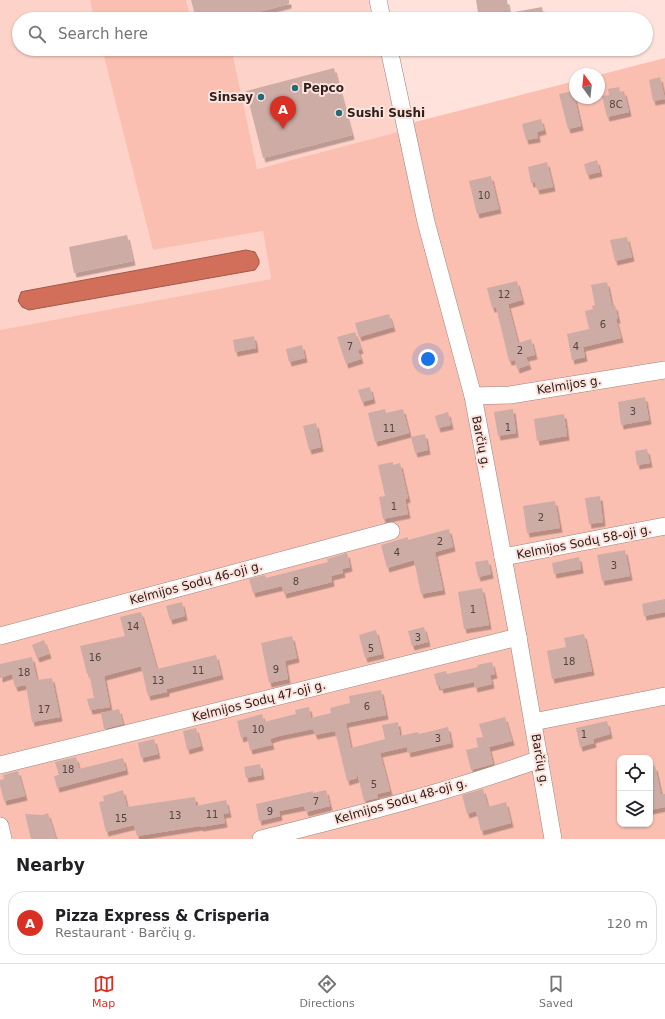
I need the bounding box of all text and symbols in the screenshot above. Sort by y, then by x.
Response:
search box [12,12,653,56]
icon: search [26,23,48,45]
text: Search here [58,25,148,43]
north arrow [569,68,605,104]
place label: Pepco [303,81,344,95]
marker: Pepco [290,83,300,93]
place label: Sinsay [209,90,253,104]
marker: Sinsay [256,92,266,102]
pin: A [270,96,296,129]
house number: 8C [609,99,623,110]
place label: Sushi Sushi [347,106,425,120]
marker: Sushi Sushi [334,108,344,118]
house number: 10 [478,190,490,201]
house number: 12 [498,289,510,300]
house number: 6 [600,319,606,330]
house number: 7 [347,341,353,352]
house number: 4 [573,341,579,352]
house number: 2 [517,345,523,356]
your location [418,349,438,369]
street label: Kelmijos g. [536,373,602,397]
house number: 3 [630,406,636,417]
street label: Barčių g. [469,415,493,469]
house number: 1 [505,422,511,433]
house number: 11 [383,423,395,434]
house number: 1 [391,501,397,512]
house number: 2 [538,512,544,523]
street label: Kelmijos Sodų 58-oji g. [516,522,652,562]
house number: 2 [437,536,443,547]
house number: 4 [394,547,400,558]
street label: Kelmijos Sodų 46-oji g. [128,559,264,607]
house number: 3 [611,560,617,571]
house number: 8 [293,576,299,587]
house number: 1 [470,604,476,615]
house number: 14 [127,621,139,632]
house number: 3 [415,632,421,643]
house number: 5 [368,643,374,654]
house number: 16 [89,652,101,663]
house number: 18 [563,656,575,667]
house number: 9 [273,664,279,675]
house number: 11 [192,665,204,676]
house number: 18 [18,667,30,678]
house number: 13 [152,675,164,686]
street label: Kelmijos Sodų 47-oji g. [191,678,327,724]
house number: 6 [364,701,370,712]
house number: 17 [38,704,50,715]
house number: 10 [252,724,264,735]
house number: 1 [581,729,587,740]
house number: 3 [435,733,441,744]
street label: Barčių g. [529,733,551,787]
map controls [617,755,653,827]
button: locate [617,755,653,791]
house number: 18 [62,764,74,775]
street label: Kelmijos Sodų 48-oji g. [333,775,469,827]
house number: 5 [371,779,377,790]
button: layers [617,791,653,827]
house number: 7 [313,796,319,807]
house number: 9 [267,806,273,817]
house number: 11 [206,809,218,820]
house number: 13 [169,810,181,821]
house number: 15 [115,813,127,824]
text: Nearby [16,855,85,875]
text: Pizza Express & Crisperia [55,907,270,925]
text: A [25,916,35,931]
text: 120 m [606,916,648,931]
text: Restaurant · Barčių g. [55,925,196,940]
tab: Map [92,973,115,1010]
tab: Directions [299,973,355,1010]
tab: Saved [539,973,573,1010]

